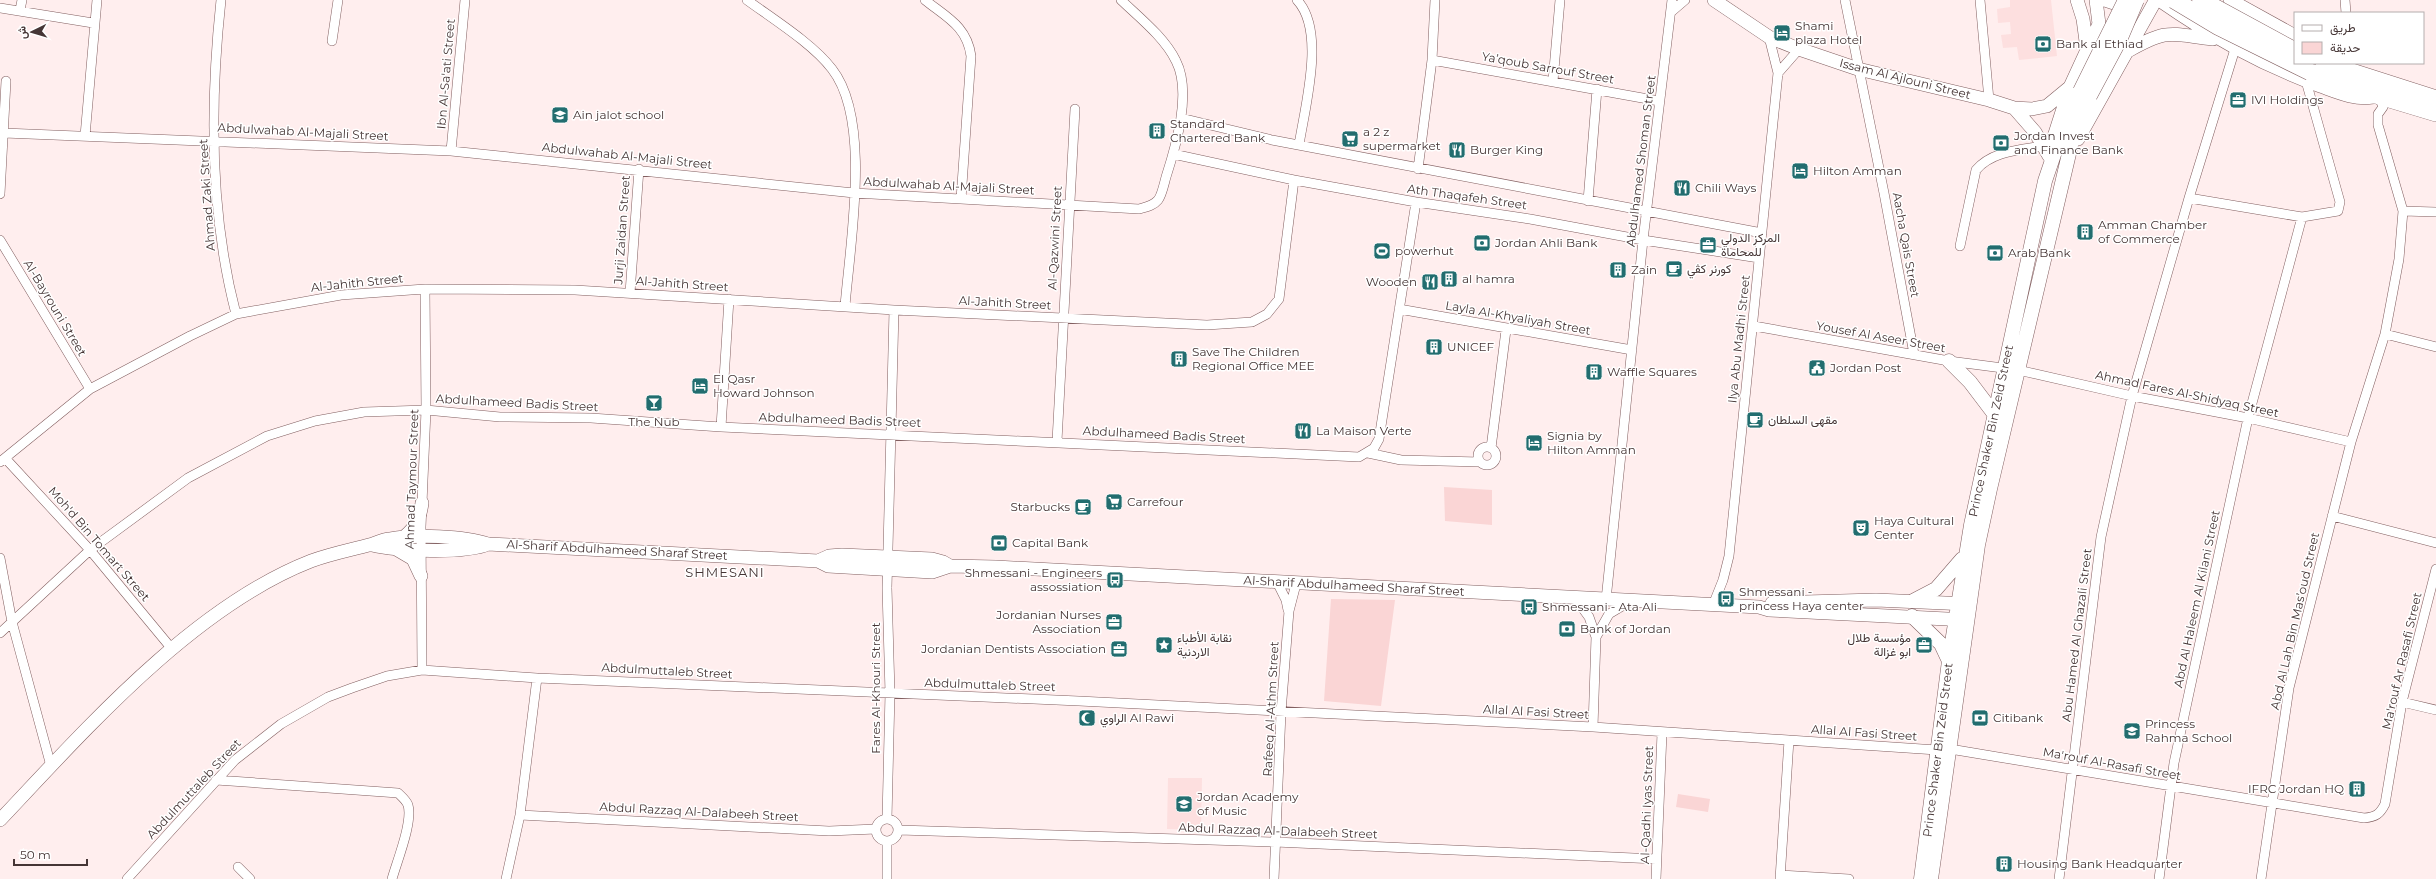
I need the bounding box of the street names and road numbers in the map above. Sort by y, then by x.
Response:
street label: Ibn Al-Sa'ati Street [433,18,458,130]
street label: Ya’qoub Sarrouf Street [1481,48,1615,87]
street label: Issam Al Ajlouni Street [1838,55,1972,102]
street label: Abdulhamed Shoman Street [1623,74,1659,248]
street label: Abdulwahab Al-Majali Street [217,120,389,143]
street label: Ahmad Zaki Street [195,138,218,252]
street label: Abdulwahab Al-Majali Street [541,139,713,172]
street label: Abdulwahab Al-Majali Street [863,174,1035,197]
street label: Jurji Zaidan Street [610,175,633,286]
street label: Ath Thaqafeh Street [1406,181,1528,212]
street label: Al-Qazwini Street [1044,185,1065,290]
street label: Aacha Qais Street [1890,191,1923,299]
street label: Al-Bayrouni Street [21,257,90,359]
street label: Al-Jahith Street [310,270,404,295]
street label: Al-Jahith Street [635,273,729,294]
street label: Ilya Abu Madhi Street [1724,274,1753,404]
street label: Al-Jahith Street [958,293,1052,312]
street label: Layla Al-Khyaliyah Street [1444,297,1592,338]
street label: Yousef Al Aseer Street [1815,318,1947,355]
street label: Prince Shaker Bin Zeid Street [1965,343,2016,518]
street label: Ahmad Fares Al-Shidyaq Street [2094,367,2280,420]
street label: Abdulhameed Badis Street [435,391,599,414]
street label: Ahmad Taymour Street [402,409,421,549]
street label: Abdulhameed Badis Street [758,409,922,430]
street label: Abdulhameed Badis Street [1082,423,1246,446]
street label: Moh'd Bin Tomart Street [45,483,153,604]
street label: Abd Al Haleem Al Kilani Street [2170,509,2223,689]
street label: Abd Al Lah Bin Mas’oud Street [2267,531,2322,711]
street label: Al-Sharif Abdulhameed Sharaf Street [506,536,728,563]
street label: Abu Hamed Al Ghazali Street [2058,547,2095,722]
street label: Al-Sharif Abdulhameed Sharaf Street [1243,572,1465,599]
street label: Ma'rouf Ar Rasafi Street [2378,591,2425,731]
street label: Fares Al-Khouri Street [868,622,883,754]
street label: Rafeeq Al-Athm Street [1259,641,1282,777]
street label: Abdulmuttaleb Street [601,660,733,681]
street label: Prince Shaker Bin Zeid Street [1919,662,1956,838]
street label: Abdulmuttaleb Street [924,675,1056,694]
street label: Allal Al Fasi Street [1482,701,1590,722]
street label: Allal Al Fasi Street [1810,721,1918,744]
street label: Abdulmuttaleb Street [143,735,244,842]
street label: Ma'rouf Al-Rasafi Street [2042,744,2183,783]
street label: Al-Qadhi Iyas Street [1637,745,1656,864]
street label: Abdul Razzaq Al-Dalabeeh Street [599,799,799,824]
street label: Abdul Razzaq Al-Dalabeeh Street [1178,820,1378,841]

